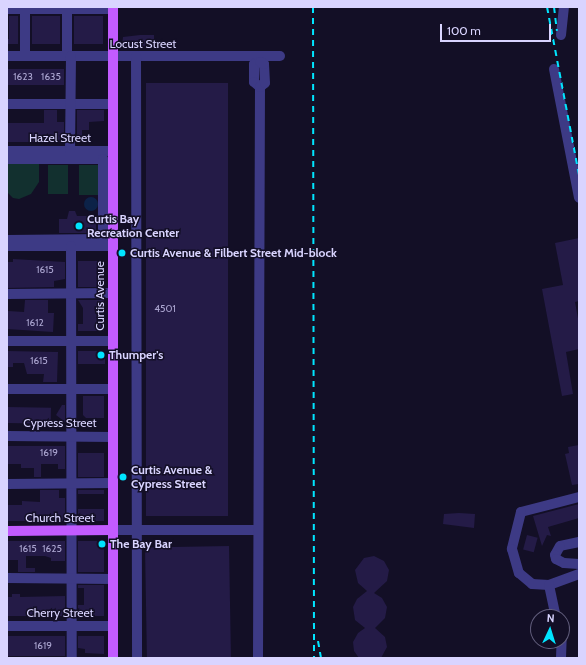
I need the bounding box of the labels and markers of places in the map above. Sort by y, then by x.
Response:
place label: Curtis Bay Recreation Center [87,212,179,240]
marker: Curtis Bay Recreation Center [74,221,84,231]
place label: Curtis Avenue & Filbert Street Mid-block [130,246,337,260]
marker: Curtis Avenue & Filbert Street Mid-block [117,248,127,258]
place label: Thumper's [109,348,163,362]
marker: Thumper's [96,350,106,360]
place label: Curtis Avenue & Cypress Street [131,463,212,491]
marker: Curtis Avenue & Cypress Street [118,472,128,482]
place label: The Bay Bar [110,537,172,551]
marker: The Bay Bar [97,539,107,549]

